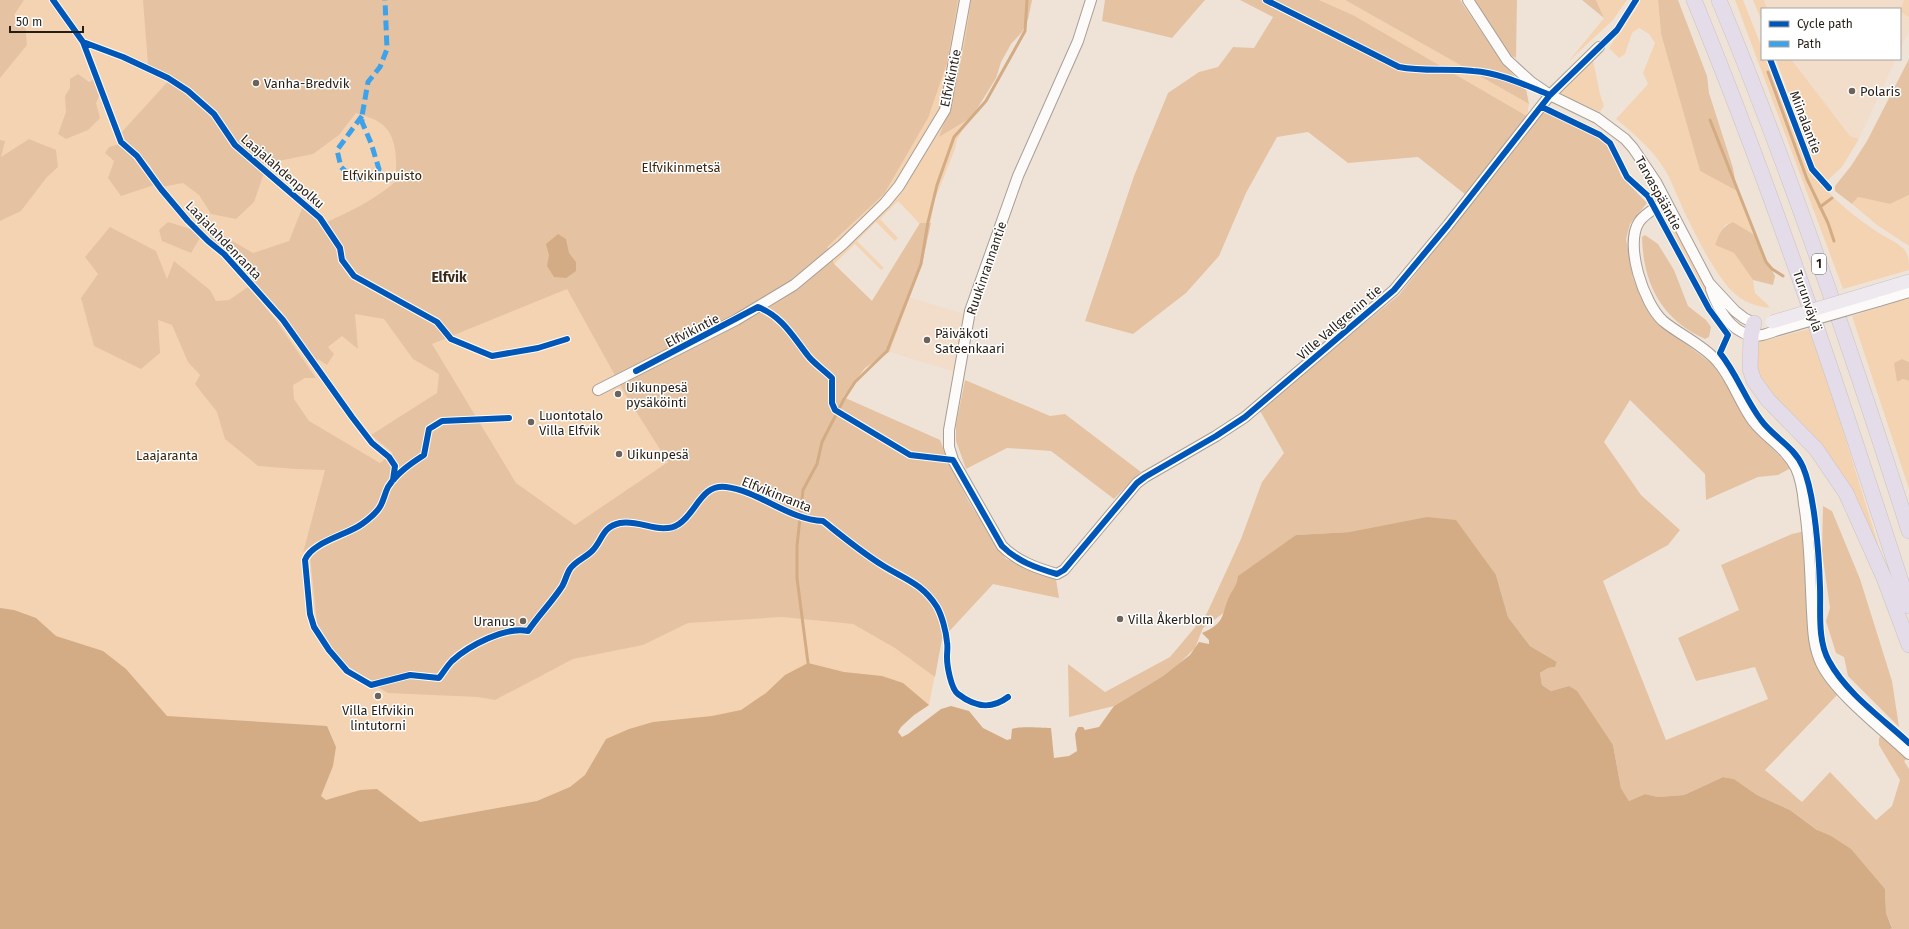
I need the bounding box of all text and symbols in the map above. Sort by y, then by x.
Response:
scale bar [10,8,83,34]
legend [1761,8,1901,60]
text: 50 m [16,15,42,29]
text: Cycle path [1797,17,1853,31]
text: Path [1797,37,1821,51]
street label: Elfvikintie [937,48,964,108]
place label: Vanha-Bredvik [264,76,350,91]
marker: Vanha-Bredvik [251,78,261,88]
place label: Polaris [1860,84,1900,99]
marker: Polaris [1847,86,1857,96]
street label: Miinalantie [1787,89,1824,156]
street label: Laajalahdenpolku [238,131,327,211]
street label: Tarvaspääntie [1632,154,1685,233]
park label: Elfvikinmetsä [642,160,720,175]
park label: Elfvikinpuisto [342,168,422,183]
street label: Laajalahdenranta [183,198,265,283]
street label: Ruukinrannantie [963,219,1010,317]
road number: 1 [1812,254,1826,274]
street label: Turunväylä [1790,268,1825,334]
district label: Elfvik [431,269,467,286]
street label: Ville Vallgrenin tie [1294,282,1384,363]
street label: Elfvikintie [663,310,722,350]
place label: Päiväkoti Sateenkaari [935,326,1005,356]
marker: Päiväkoti Sateenkaari [922,335,932,345]
place label: Uikunpesä pysäköinti [626,380,688,410]
marker: Uikunpesä pysäköinti [613,389,623,399]
place label: Luontotalo Villa Elfvik [539,408,603,438]
marker: Luontotalo Villa Elfvik [526,417,536,427]
place label: Uikunpesä [627,447,689,462]
park label: Laajaranta [136,448,198,463]
marker: Uikunpesä [614,449,624,459]
street label: Elfvikinranta [740,474,814,515]
place label: Villa Åkerblom [1128,611,1213,627]
place label: Uranus [474,614,515,629]
marker: Villa Åkerblom [1115,614,1125,624]
marker: Uranus [518,616,528,626]
marker: Villa Elfvikin lintutorni [373,691,383,701]
place label: Villa Elfvikin lintutorni [342,703,414,733]

